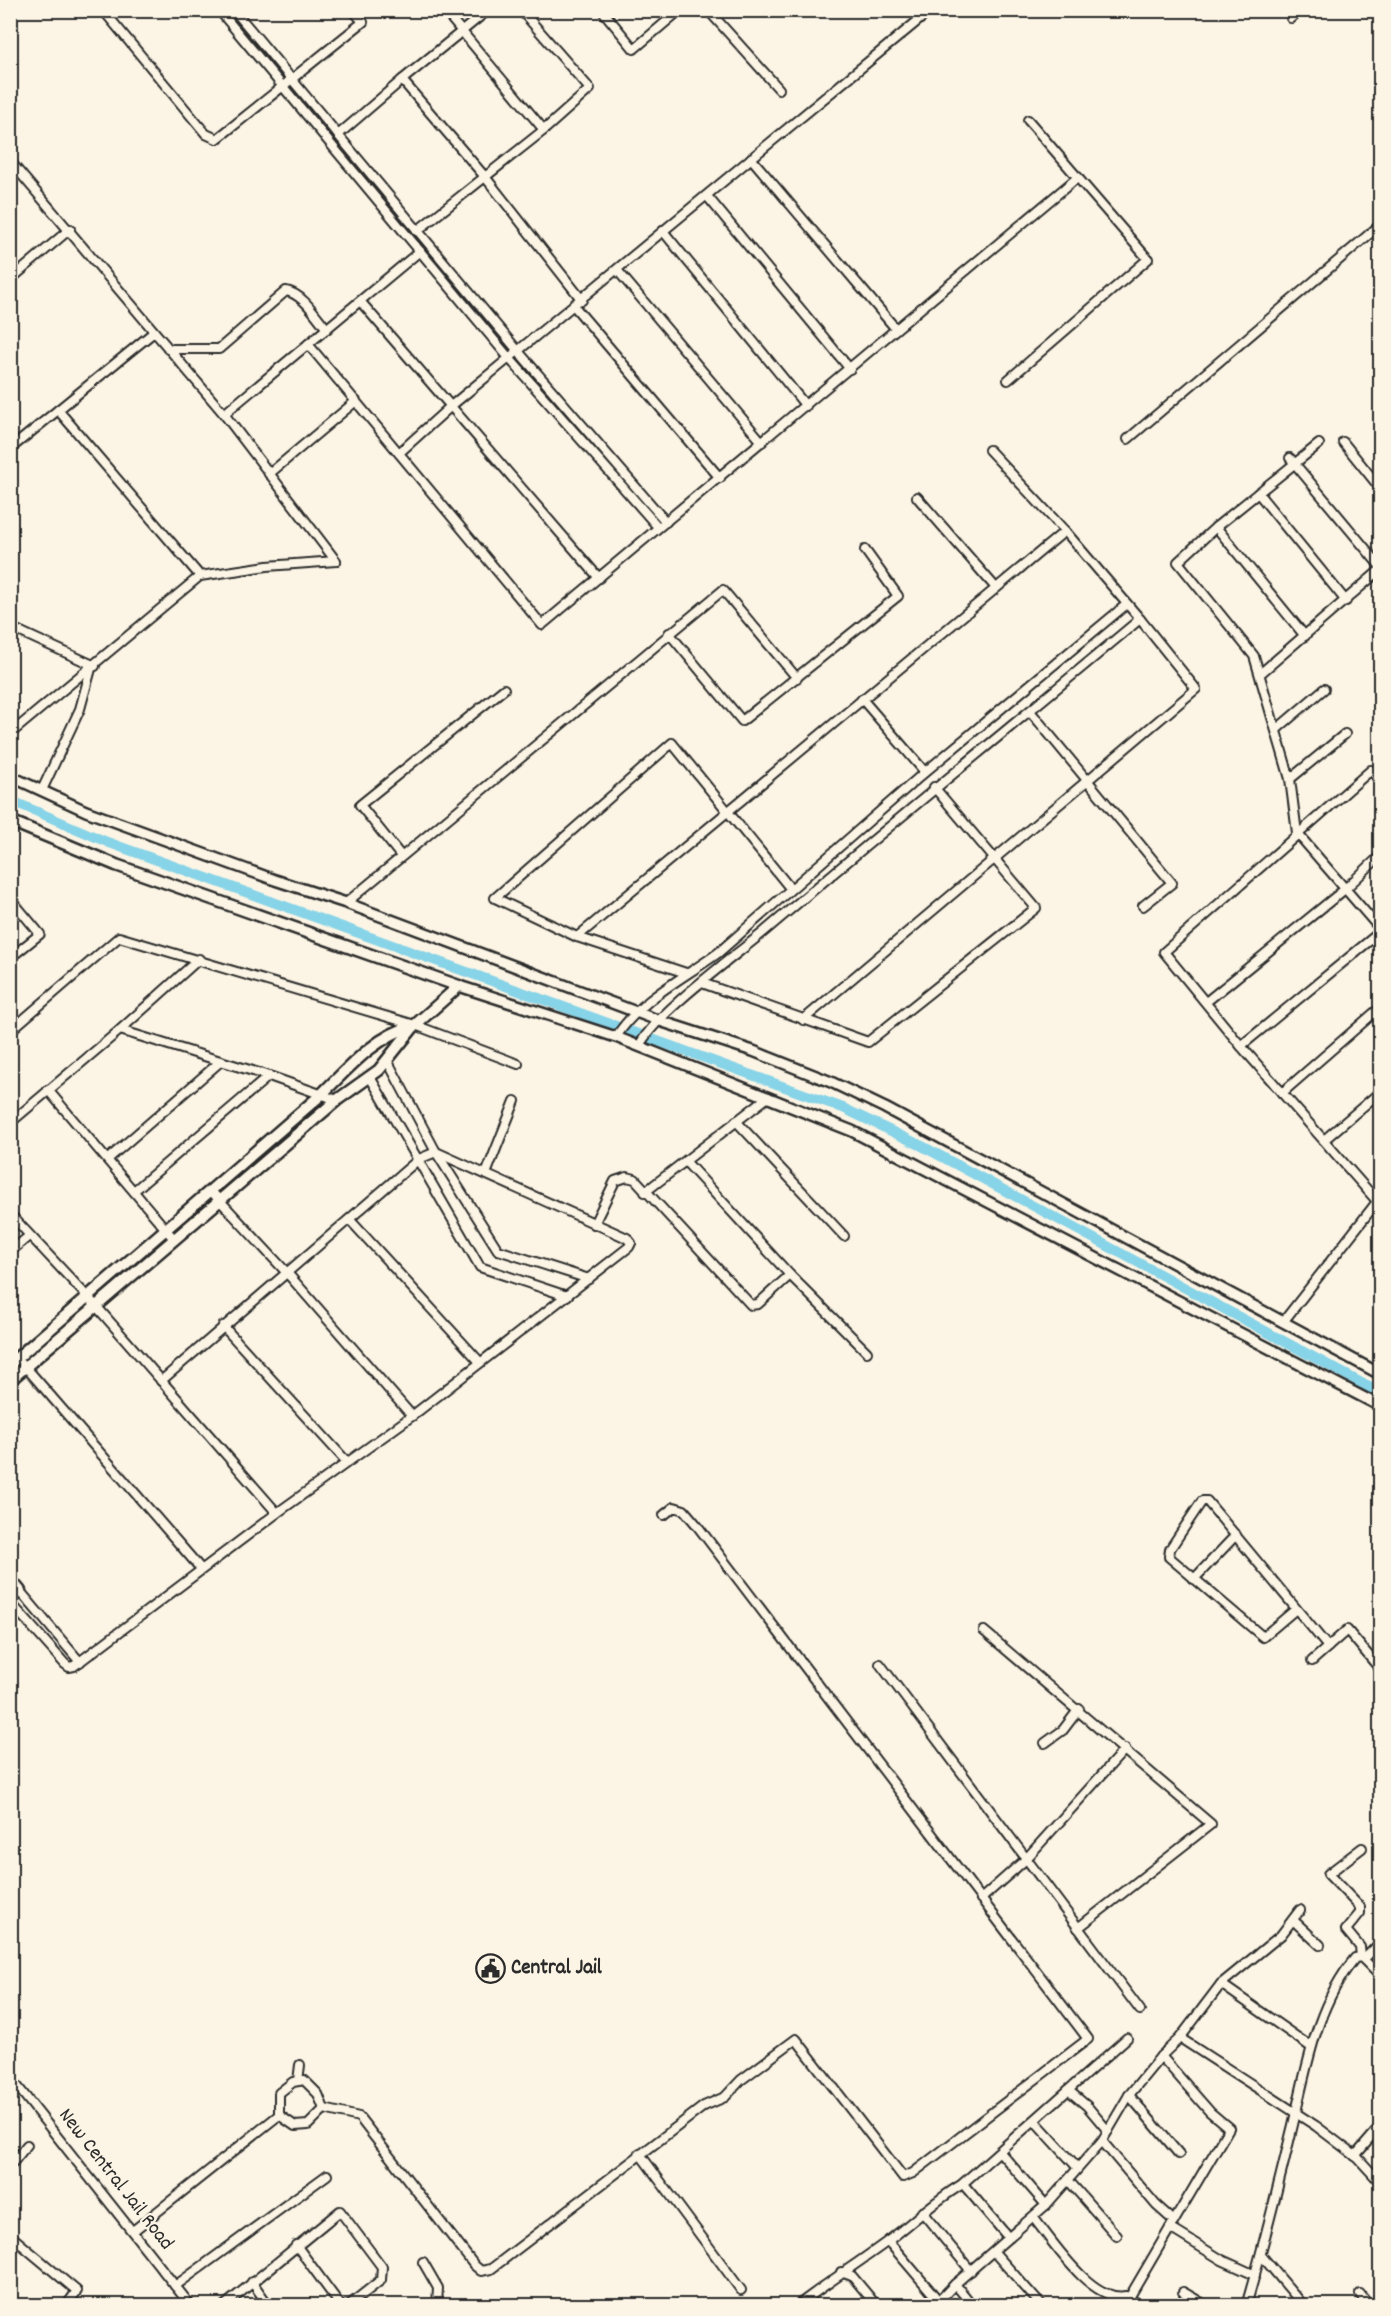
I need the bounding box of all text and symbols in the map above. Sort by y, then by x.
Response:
public building icon: Central Jail [474,1953,506,1985]
place label: Central Jail [511,1954,603,1984]
street label: New Central Jail Road [50,2103,180,2257]

